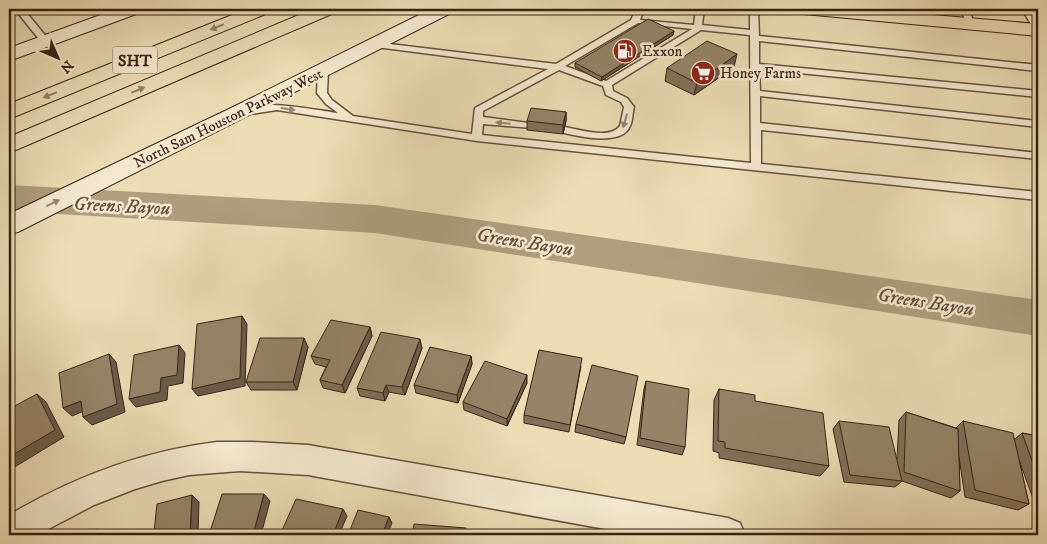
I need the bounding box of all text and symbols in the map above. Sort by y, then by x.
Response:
one-way arrow [209,23,224,31]
north arrow [32,32,82,82]
fuel station icon: Exxon [612,38,638,64]
place label: Exxon [642,42,683,61]
road number: SHT [112,46,158,74]
text: N [56,56,77,77]
supermarket icon: Honey Farms [690,60,716,86]
street label: North Sam Houston Parkway West [131,64,326,173]
place label: Honey Farms [720,64,801,83]
one-way arrow [131,86,145,94]
one-way arrow [42,91,57,99]
one-way arrow [280,105,296,113]
one-way arrow [621,114,629,129]
one-way arrow [495,119,511,127]
water label: Greens Bayou [73,192,171,221]
one-way arrow [45,199,60,208]
water label: Greens Bayou [475,224,575,261]
water label: Greens Bayou [876,284,976,321]

